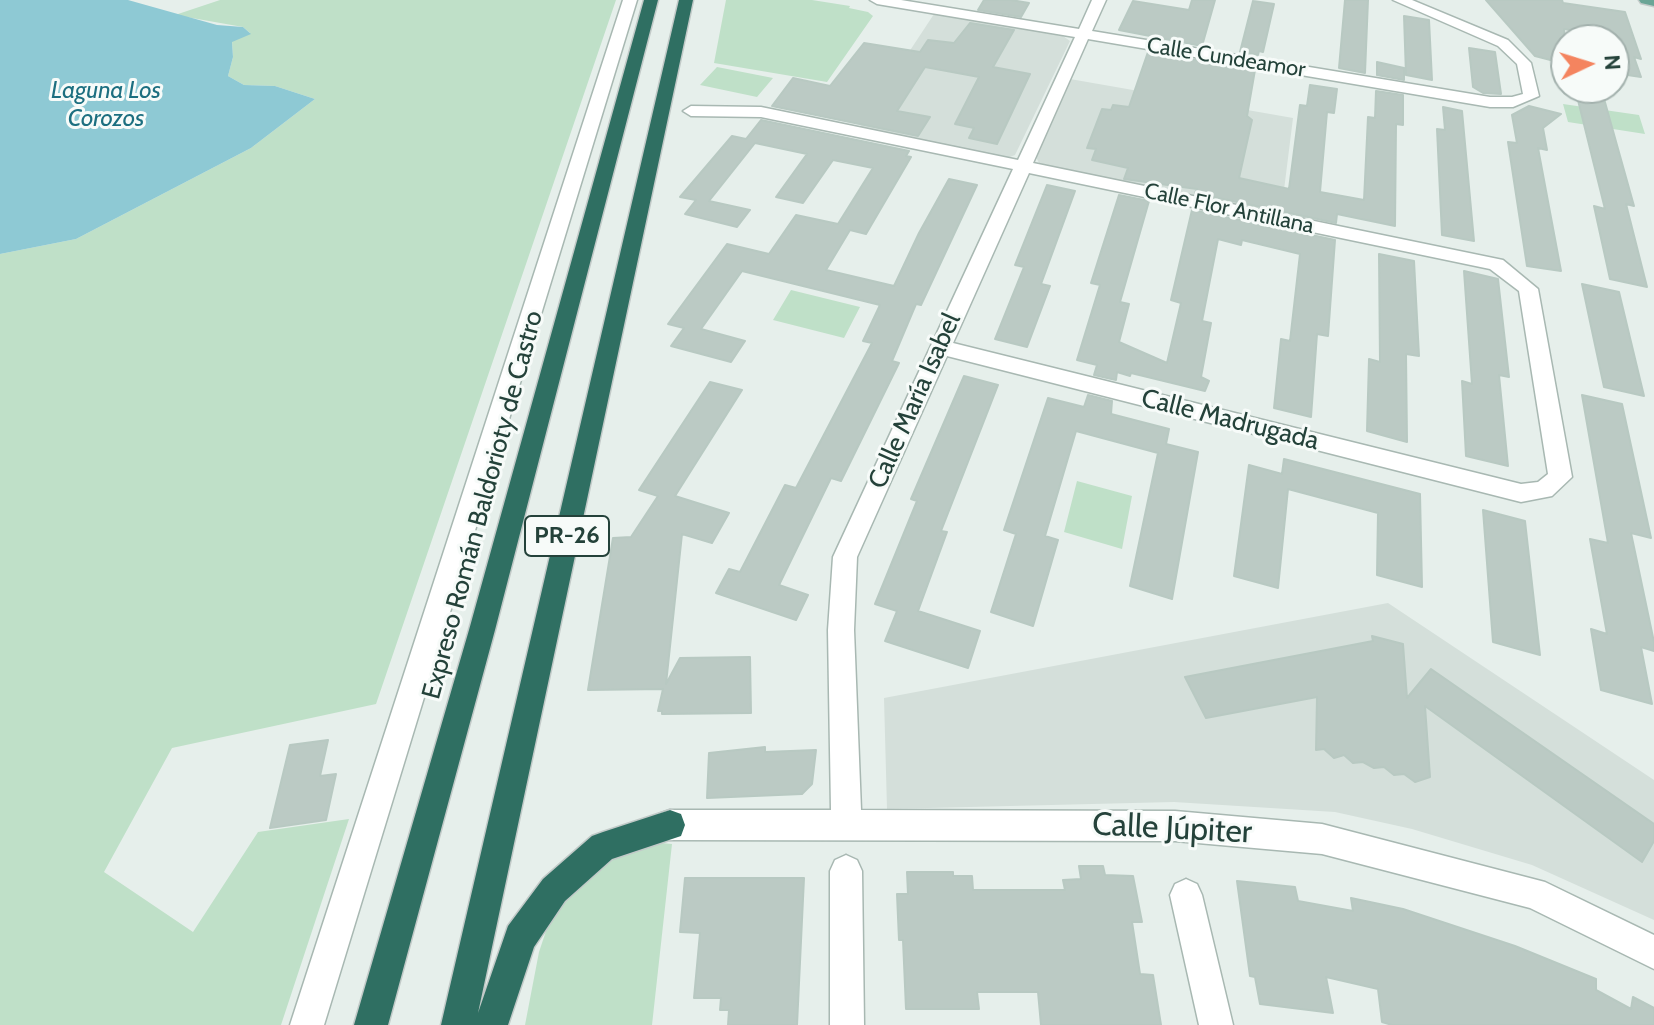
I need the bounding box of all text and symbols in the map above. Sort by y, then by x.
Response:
north arrow [1550,24,1630,104]
street label: Calle Cundeamor [1145,32,1307,84]
text: N [1598,54,1626,71]
water label: Laguna Los Corozos [51,77,161,133]
street label: Calle Flor Antillana [1142,178,1316,240]
street label: Expreso Román Baldorioty de Castro [416,307,550,703]
street label: Calle María Isabel [862,308,968,494]
street label: Calle Madrugada [1138,383,1322,457]
road number: PR-26 [525,516,609,556]
street label: Calle Júpiter [1091,806,1253,852]

